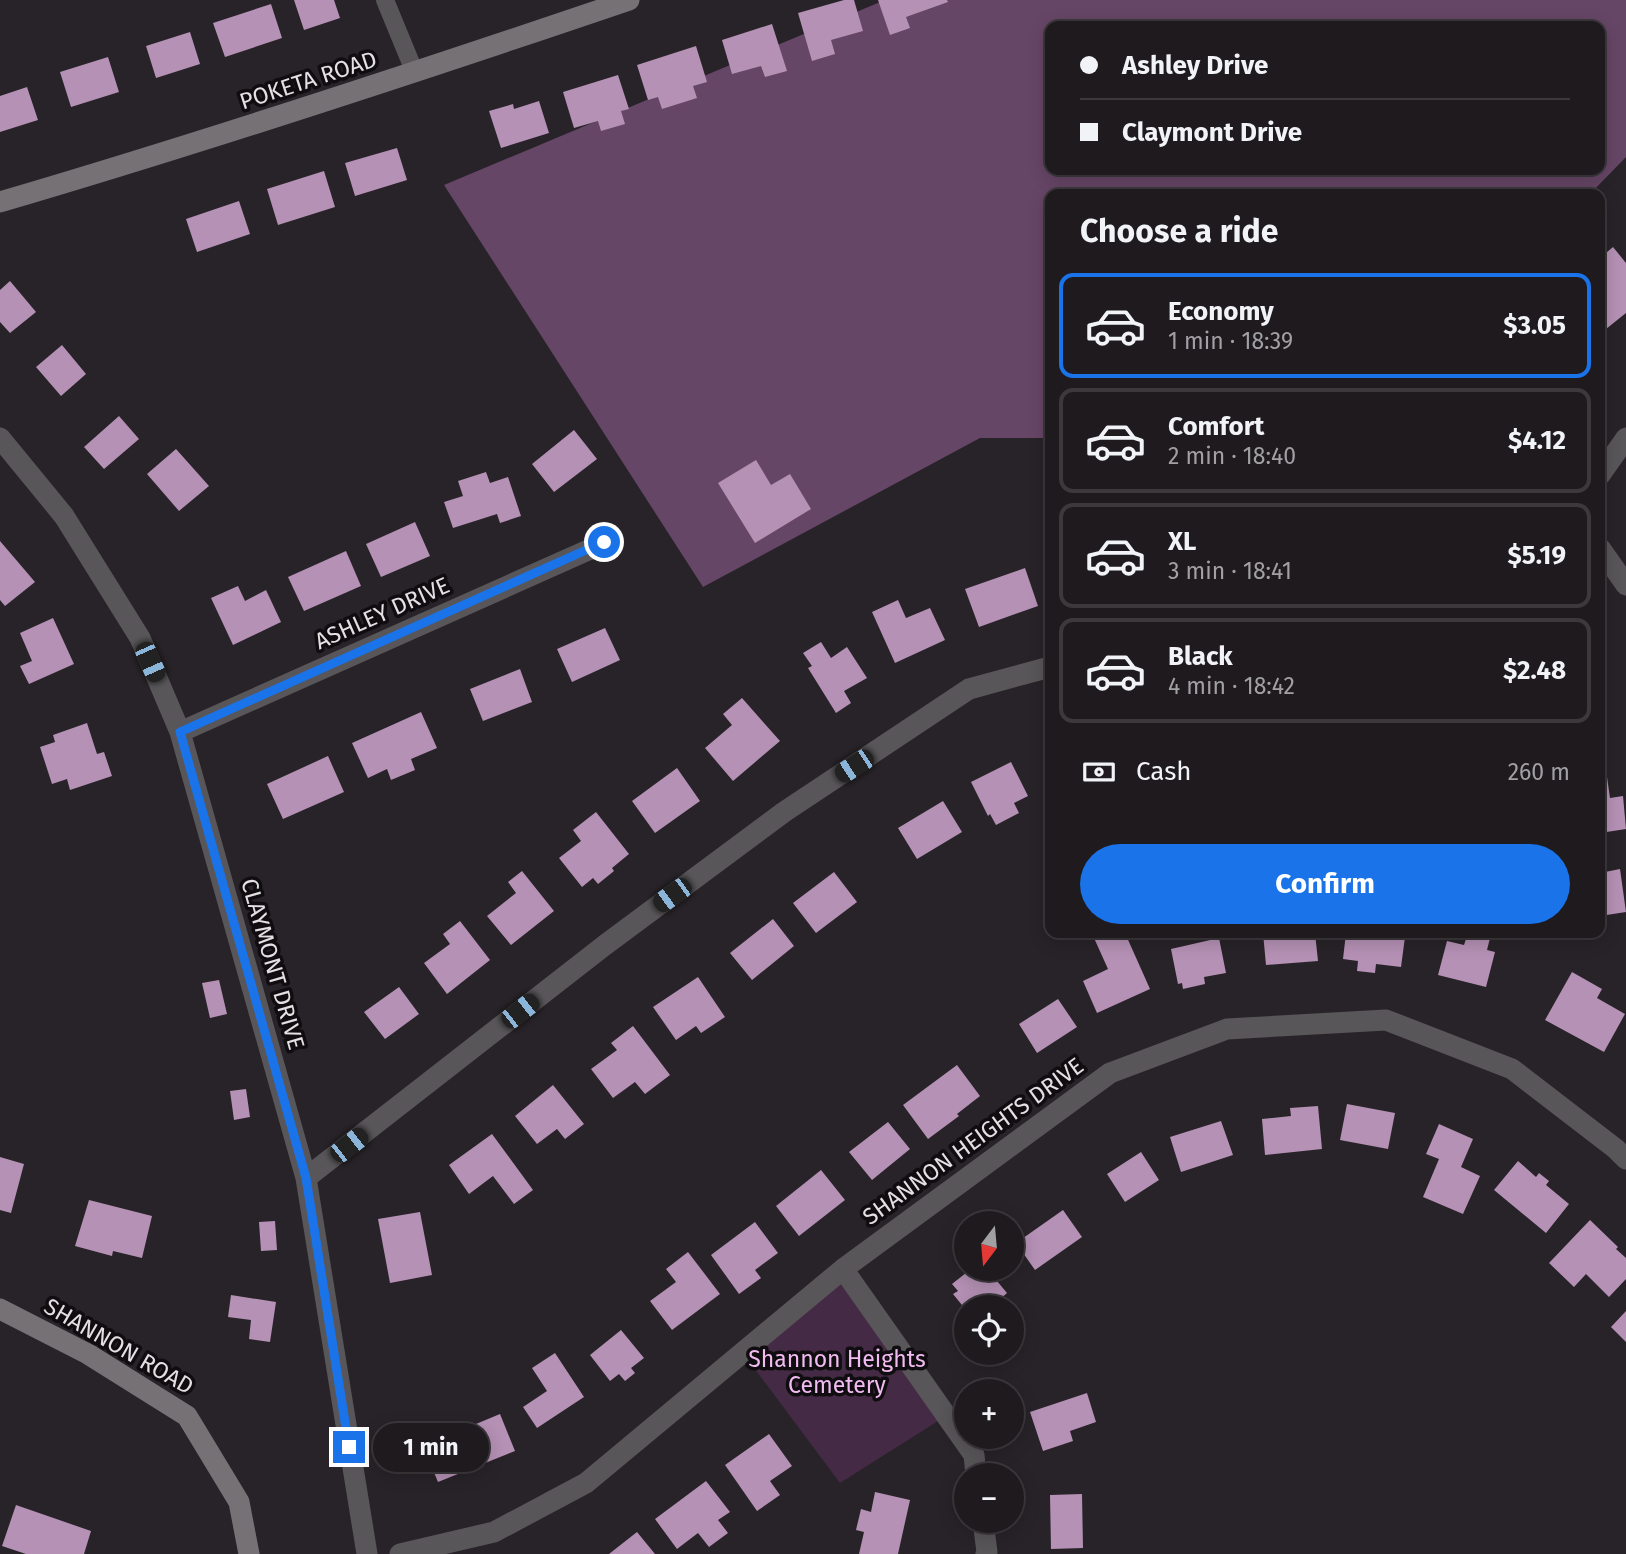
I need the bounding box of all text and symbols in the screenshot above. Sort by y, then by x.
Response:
street label: POKETA ROAD [236,45,380,115]
text: Ashley Drive [1122,50,1268,81]
text: Claymont Drive [1122,117,1302,148]
text: Choose a ride [1080,212,1278,250]
icon: car [1084,294,1147,357]
text: Economy [1168,296,1274,327]
text: $3.05 [1503,310,1566,341]
text: 1 min · 18:39 [1168,327,1293,355]
icon: car [1084,409,1147,472]
text: Comfort [1168,411,1264,442]
text: $4.12 [1508,425,1566,456]
text: 2 min · 18:40 [1168,442,1296,470]
icon: car [1084,524,1147,587]
route start [588,526,620,558]
text: XL [1168,526,1196,557]
text: $5.19 [1508,540,1566,571]
text: 3 min · 18:41 [1168,557,1292,585]
street label: ASHLEY DRIVE [310,571,454,655]
car [132,639,169,685]
icon: car [1084,639,1147,702]
text: Black [1168,641,1233,672]
text: $2.48 [1503,655,1566,686]
text: 4 min · 18:42 [1168,672,1295,700]
car [831,746,878,786]
icon: cash [1080,753,1118,791]
text: Cash [1136,756,1192,787]
text: 260 m [1508,758,1570,786]
button: Confirm [1080,844,1570,924]
car [649,874,696,916]
street label: CLAYMONT DRIVE [235,875,311,1053]
car [497,990,544,1032]
street label: SHANNON HEIGHTS DRIVE [857,1051,1089,1231]
car [326,1124,373,1166]
north arrow [954,1211,1024,1281]
map controls [954,1211,1024,1533]
street label: SHANNON ROAD [39,1292,199,1400]
button: locate [954,1295,1024,1365]
park label: Shannon Heights Cemetery [748,1345,926,1399]
button: + [954,1379,1024,1449]
callout: 1 min [374,1422,489,1472]
route end [333,1431,365,1463]
text: 1 min [403,1433,459,1461]
button: − [954,1463,1024,1533]

